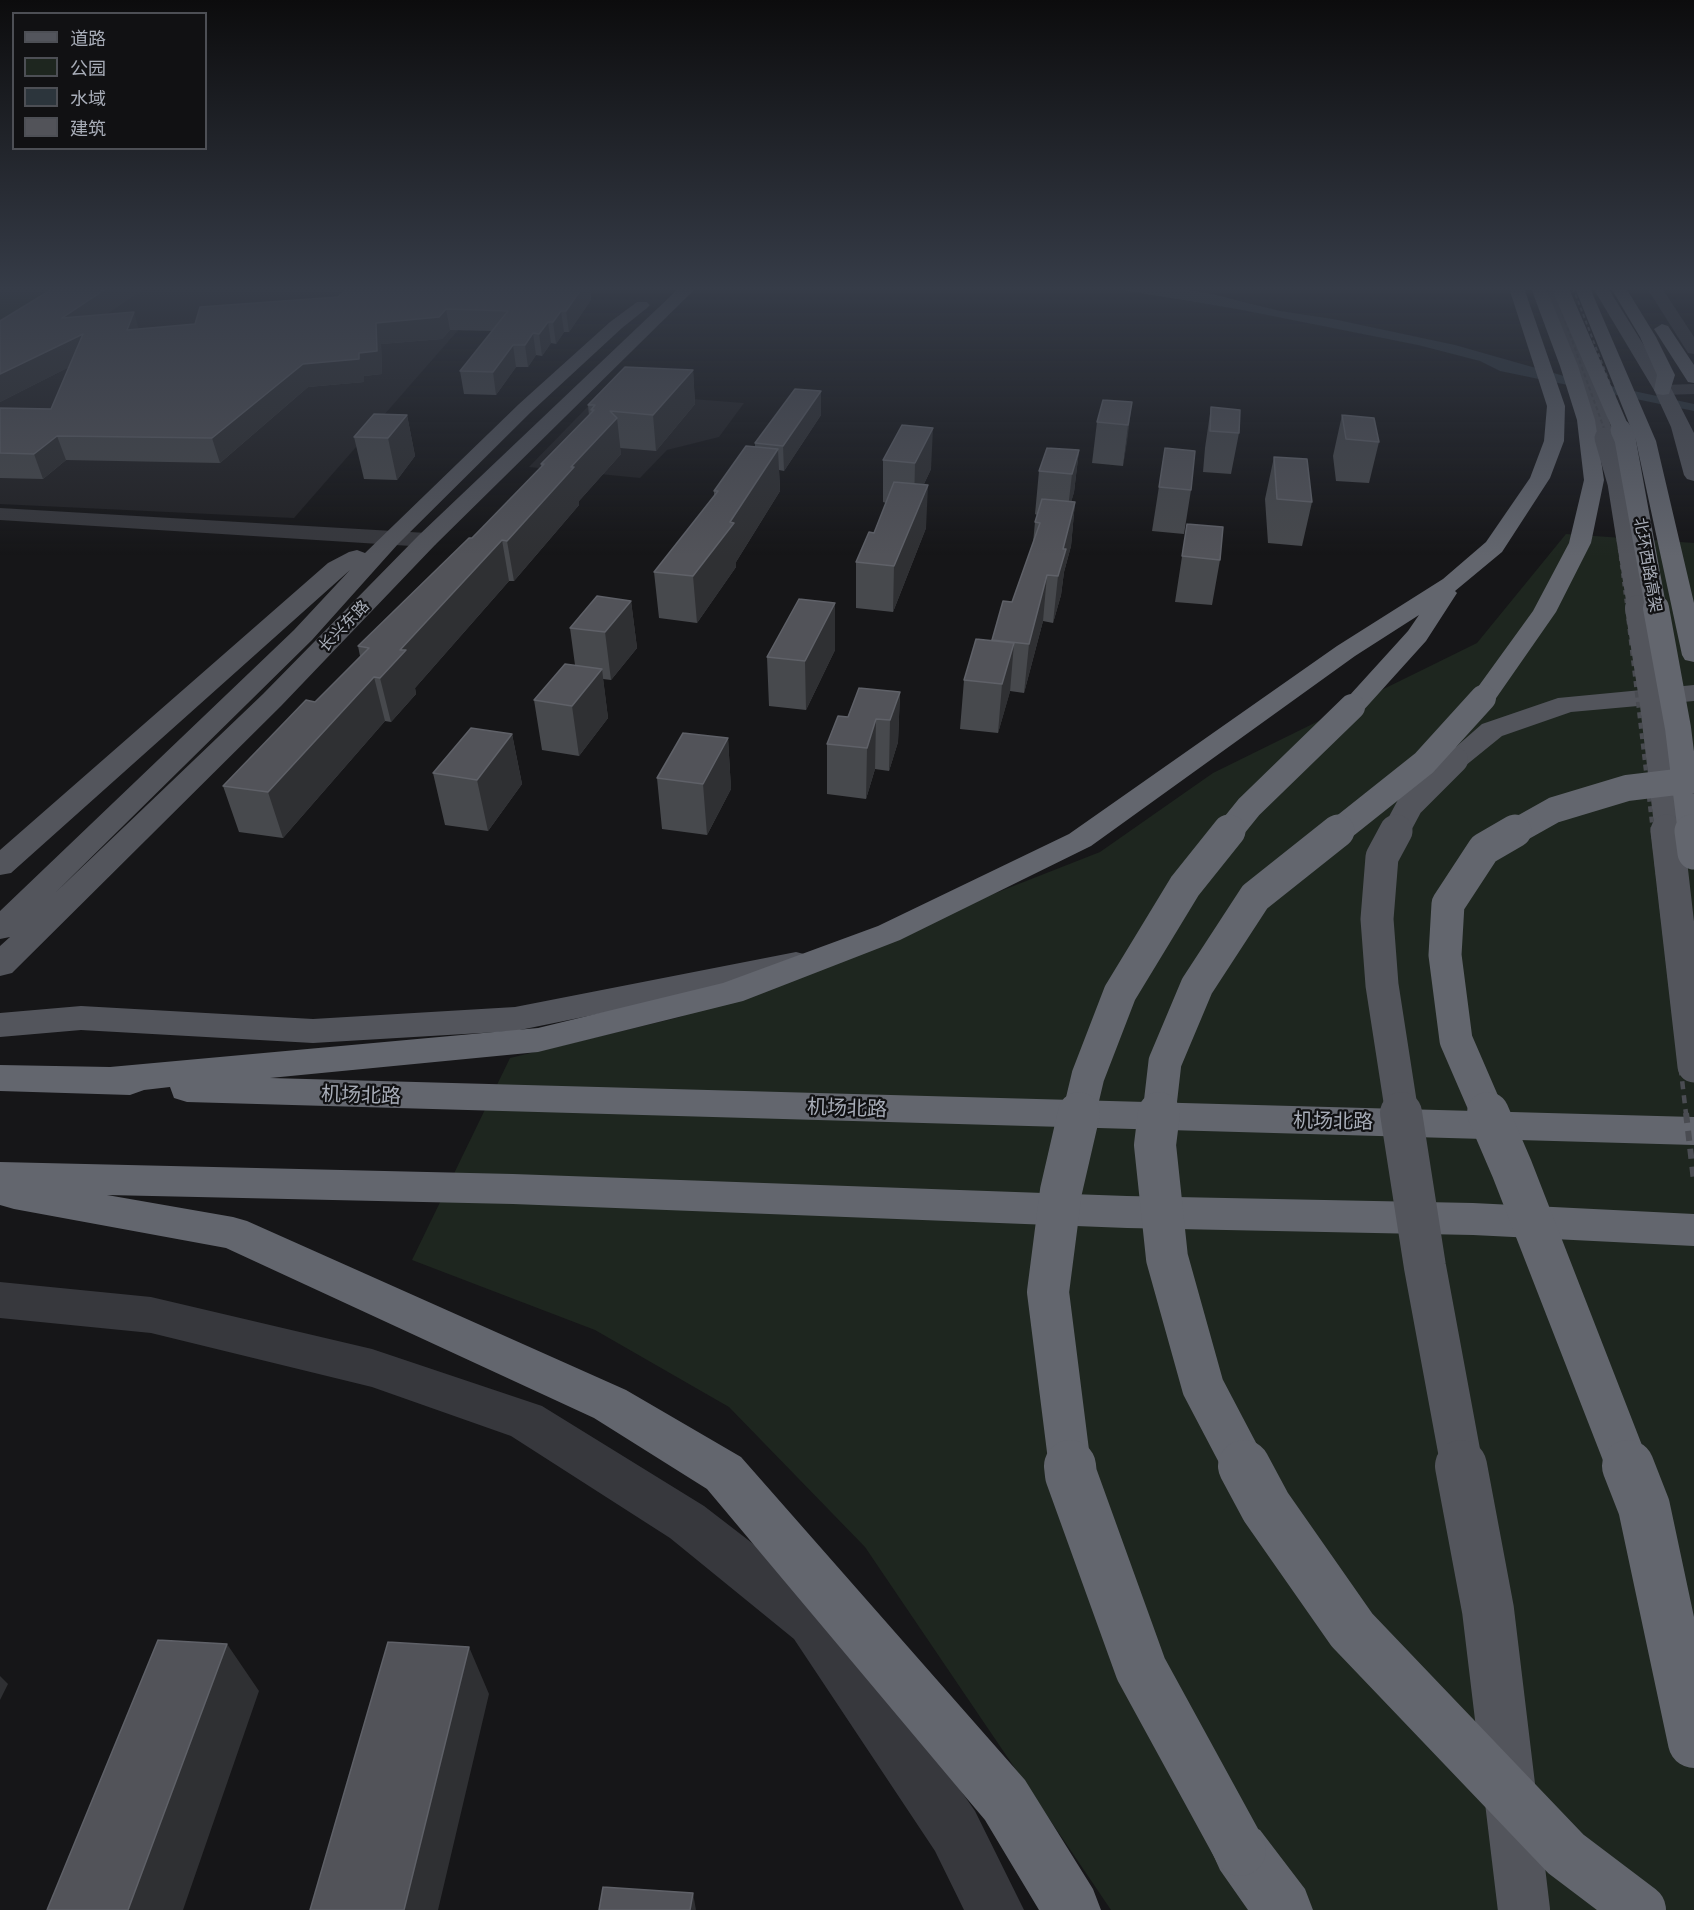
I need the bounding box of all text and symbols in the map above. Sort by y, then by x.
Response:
legend [12,12,207,150]
text: 道路 [70,27,106,49]
text: 公园 [70,57,106,79]
text: 水域 [70,87,106,109]
text: 建筑 [70,117,106,139]
street label: 北环西路高架 [1630,516,1666,614]
street label: 长兴东路 [315,596,373,656]
street label: 机场北路 [321,1082,401,1108]
street label: 机场北路 [807,1095,887,1121]
street label: 机场北路 [1293,1108,1373,1134]

